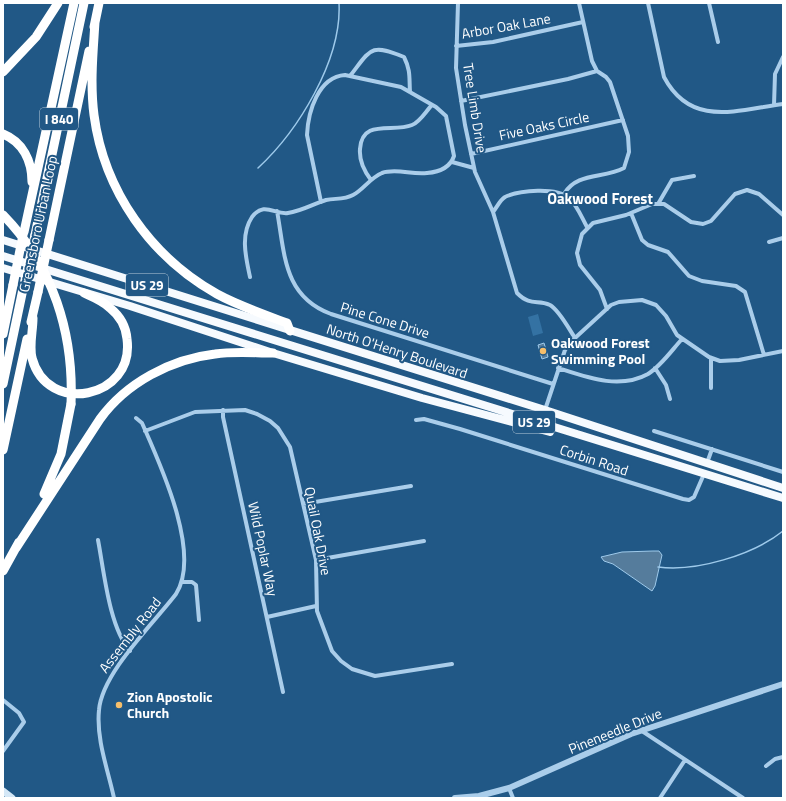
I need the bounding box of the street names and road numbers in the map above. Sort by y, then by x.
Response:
street label: Arbor Oak Lane [460,7,552,44]
street label: Tree Limb Drive [458,62,493,154]
street label: Five Oaks Circle [497,106,591,145]
road number: I 840 [40,108,78,130]
street label: Greensboro Urban Loop [13,154,62,294]
road number: US 29 [126,274,168,296]
street label: Pine Cone Drive [338,296,432,343]
street label: North O'Henry Boulevard [324,318,470,383]
road number: US 29 [513,411,555,433]
street label: Corbin Road [557,439,631,480]
street label: Quail Oak Drive [300,485,337,577]
street label: Wild Poplar Way [243,500,284,598]
street label: Assembly Road [93,592,166,677]
street label: Pineneedle Drive [565,702,665,759]

